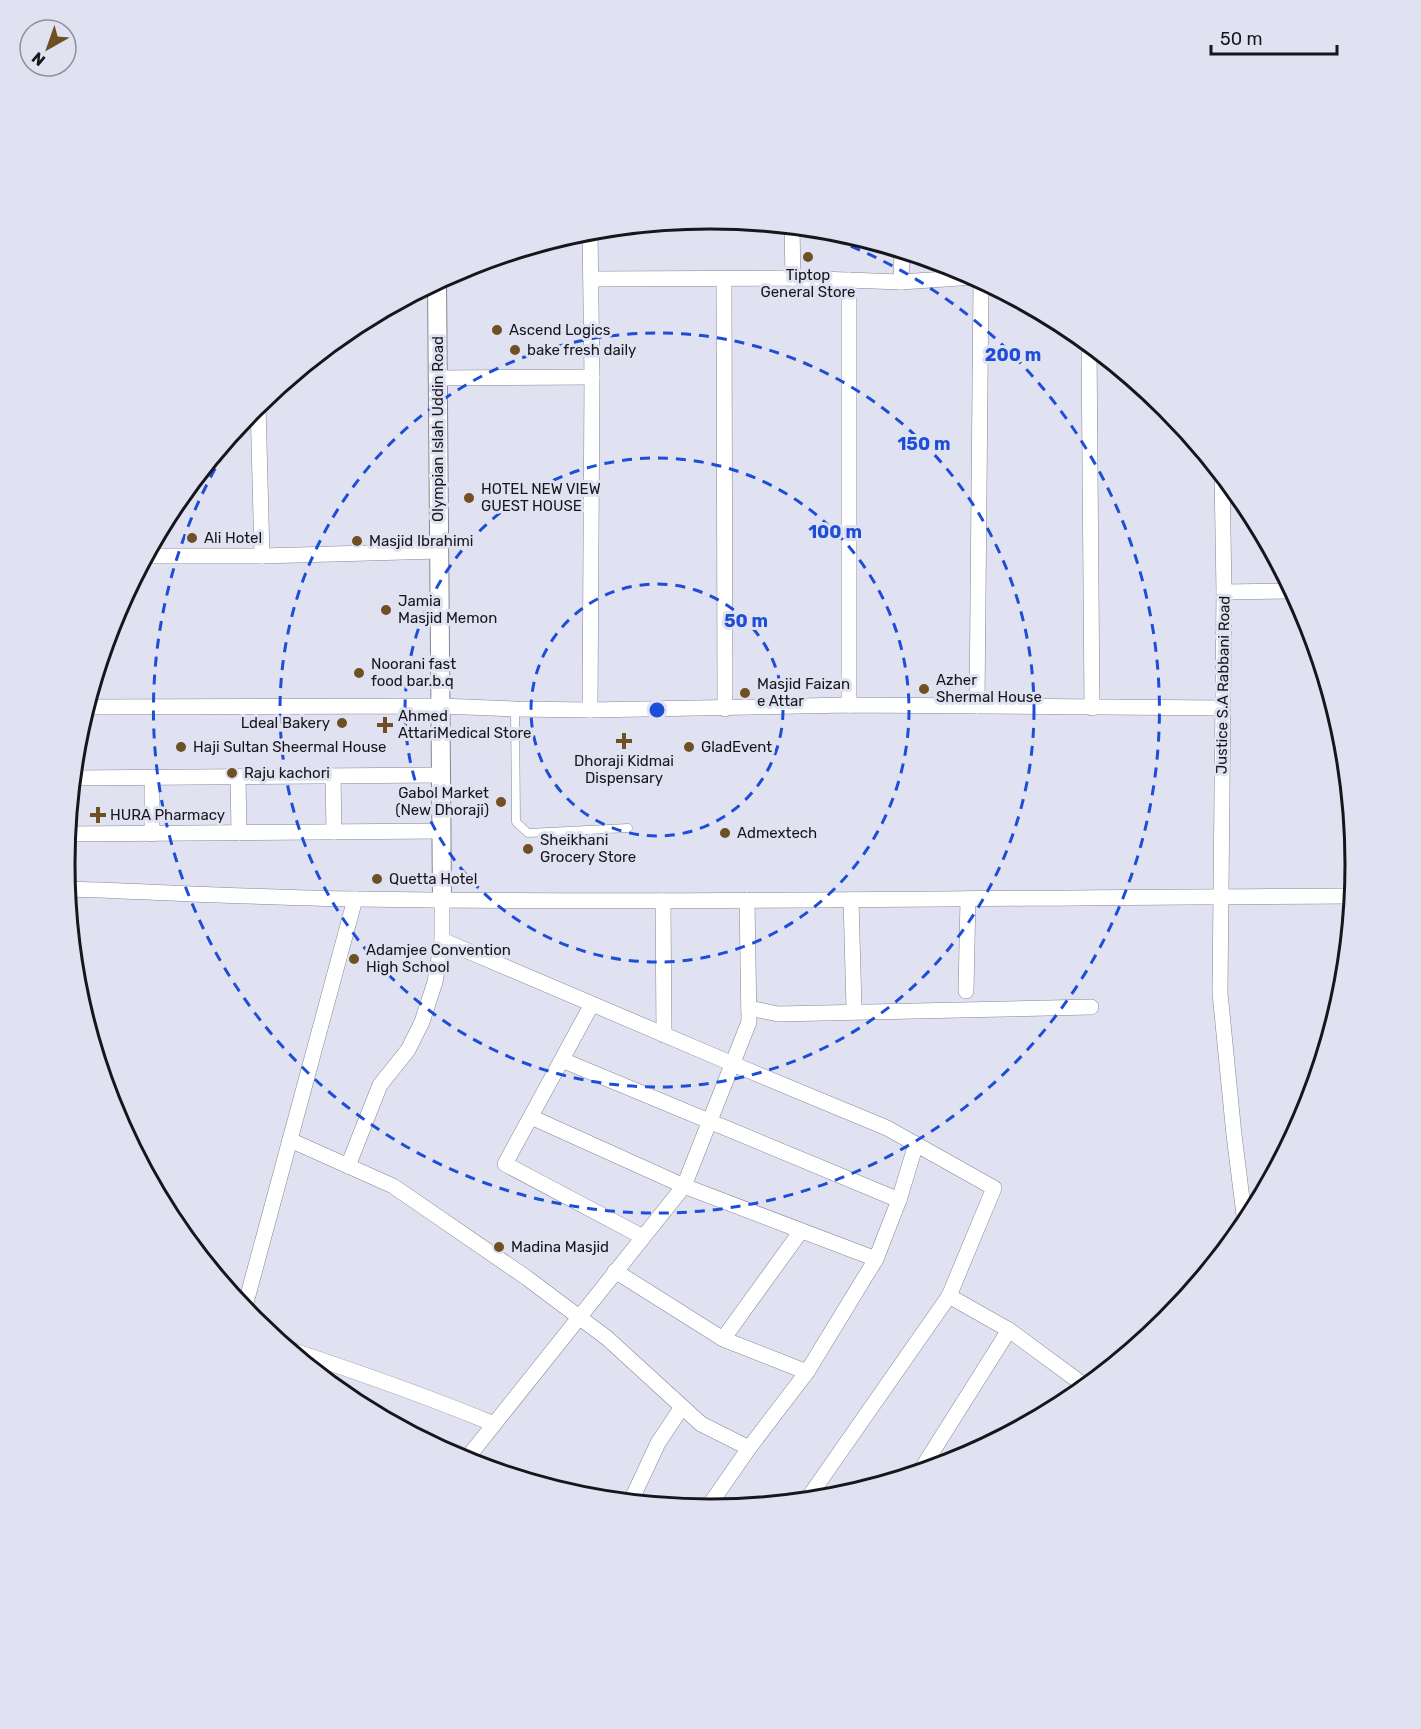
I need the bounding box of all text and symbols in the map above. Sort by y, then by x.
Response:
north arrow [18,18,78,78]
scale bar [1211,18,1337,56]
text: 50 m [1220,28,1263,50]
text: N [28,48,49,70]
marker: Tiptop General Store [801,250,815,264]
place label: Tiptop General Store [760,266,856,301]
place label: Ascend Logics [509,321,611,339]
marker: Ascend Logics [490,323,504,337]
street label: Olympian Islah Uddin Road [429,336,447,522]
place label: bake fresh daily [527,341,636,359]
marker: bake fresh daily [508,343,522,357]
text: 200 m [985,344,1041,366]
text: 150 m [897,433,951,455]
place label: HOTEL NEW VIEW GUEST HOUSE [481,480,601,515]
marker: HOTEL NEW VIEW GUEST HOUSE [462,491,476,505]
text: 100 m [808,521,862,543]
place label: Ali Hotel [204,529,262,547]
marker: Ali Hotel [185,531,199,545]
place label: Masjid Ibrahimi [369,532,474,550]
marker: Masjid Ibrahimi [350,534,364,548]
place label: Jamia Masjid Memon [398,592,497,627]
street label: Justice S.A Rabbani Road [1212,596,1234,774]
marker: Jamia Masjid Memon [379,603,393,617]
text: 50 m [724,610,768,632]
place label: Noorani fast food bar.b.q [371,655,456,690]
marker: Noorani fast food bar.b.q [352,666,366,680]
place label: Azher Shermal House [936,671,1042,706]
place label: Masjid Faizan e Attar [757,675,850,710]
marker: Azher Shermal House [917,682,931,696]
marker: Masjid Faizan e Attar [738,686,752,700]
centre of rings [647,700,667,720]
place label: Ahmed AttariMedical Store [398,707,532,742]
place label: Ldeal Bakery [241,714,330,732]
marker: Ldeal Bakery [335,716,349,730]
marker: Ahmed AttariMedical Store [376,716,394,734]
marker: Dhoraji Kidmai Dispensary [615,732,633,750]
place label: Haji Sultan Sheermal House [193,738,386,756]
place label: GladEvent [701,738,772,756]
marker: Haji Sultan Sheermal House [174,740,188,754]
marker: GladEvent [682,740,696,754]
place label: Dhoraji Kidmai Dispensary [574,752,674,787]
place label: Raju kachori [244,764,330,782]
marker: Raju kachori [225,766,239,780]
place label: Gabol Market (New Dhoraji) [395,784,489,819]
marker: Gabol Market (New Dhoraji) [494,795,508,809]
place label: HURA Pharmacy [110,806,225,824]
marker: HURA Pharmacy [91,808,105,822]
place label: Admextech [737,824,817,842]
marker: Admextech [718,826,732,840]
place label: Sheikhani Grocery Store [540,831,636,866]
marker: Sheikhani Grocery Store [521,842,535,856]
place label: Quetta Hotel [389,870,477,888]
marker: Quetta Hotel [370,872,384,886]
place label: Adamjee Convention High School [366,941,511,976]
marker: Adamjee Convention High School [347,952,361,966]
place label: Madina Masjid [511,1238,609,1256]
marker: Madina Masjid [492,1240,506,1254]

